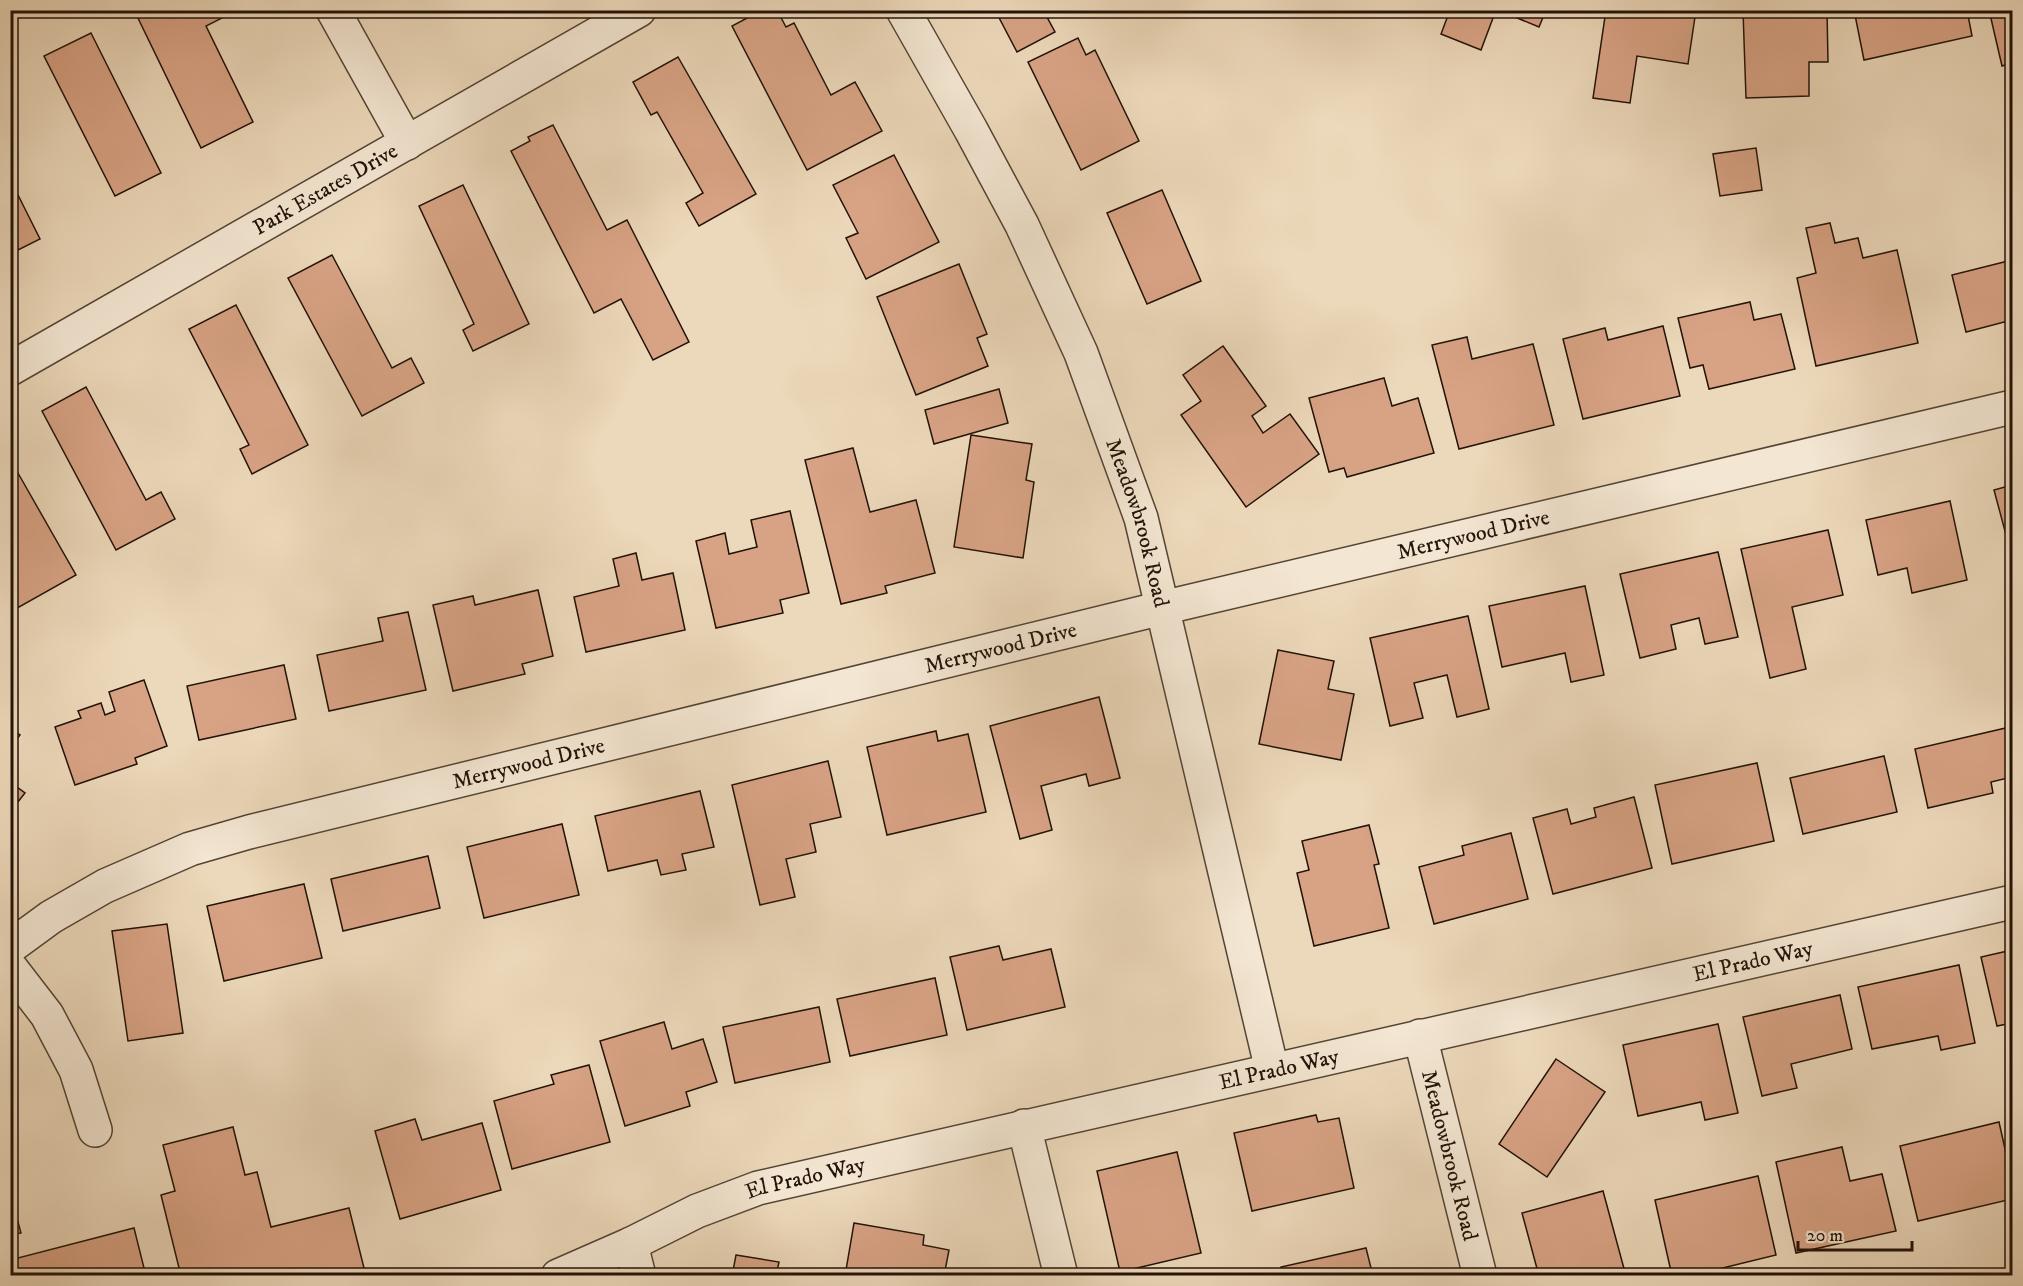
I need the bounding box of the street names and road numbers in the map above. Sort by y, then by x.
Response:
street label: Park Estates Drive [248,137,403,241]
street label: Meadowbrook Road [1100,435,1175,610]
street label: Merrywood Drive [1394,503,1552,565]
street label: Merrywood Drive [922,616,1079,679]
street label: Merrywood Drive [450,732,607,795]
street label: El Prado Way [1690,934,1816,988]
street label: El Prado Way [1216,1042,1342,1096]
street label: Meadowbrook Road [1416,1067,1484,1244]
street label: El Prado Way [741,1150,868,1205]

